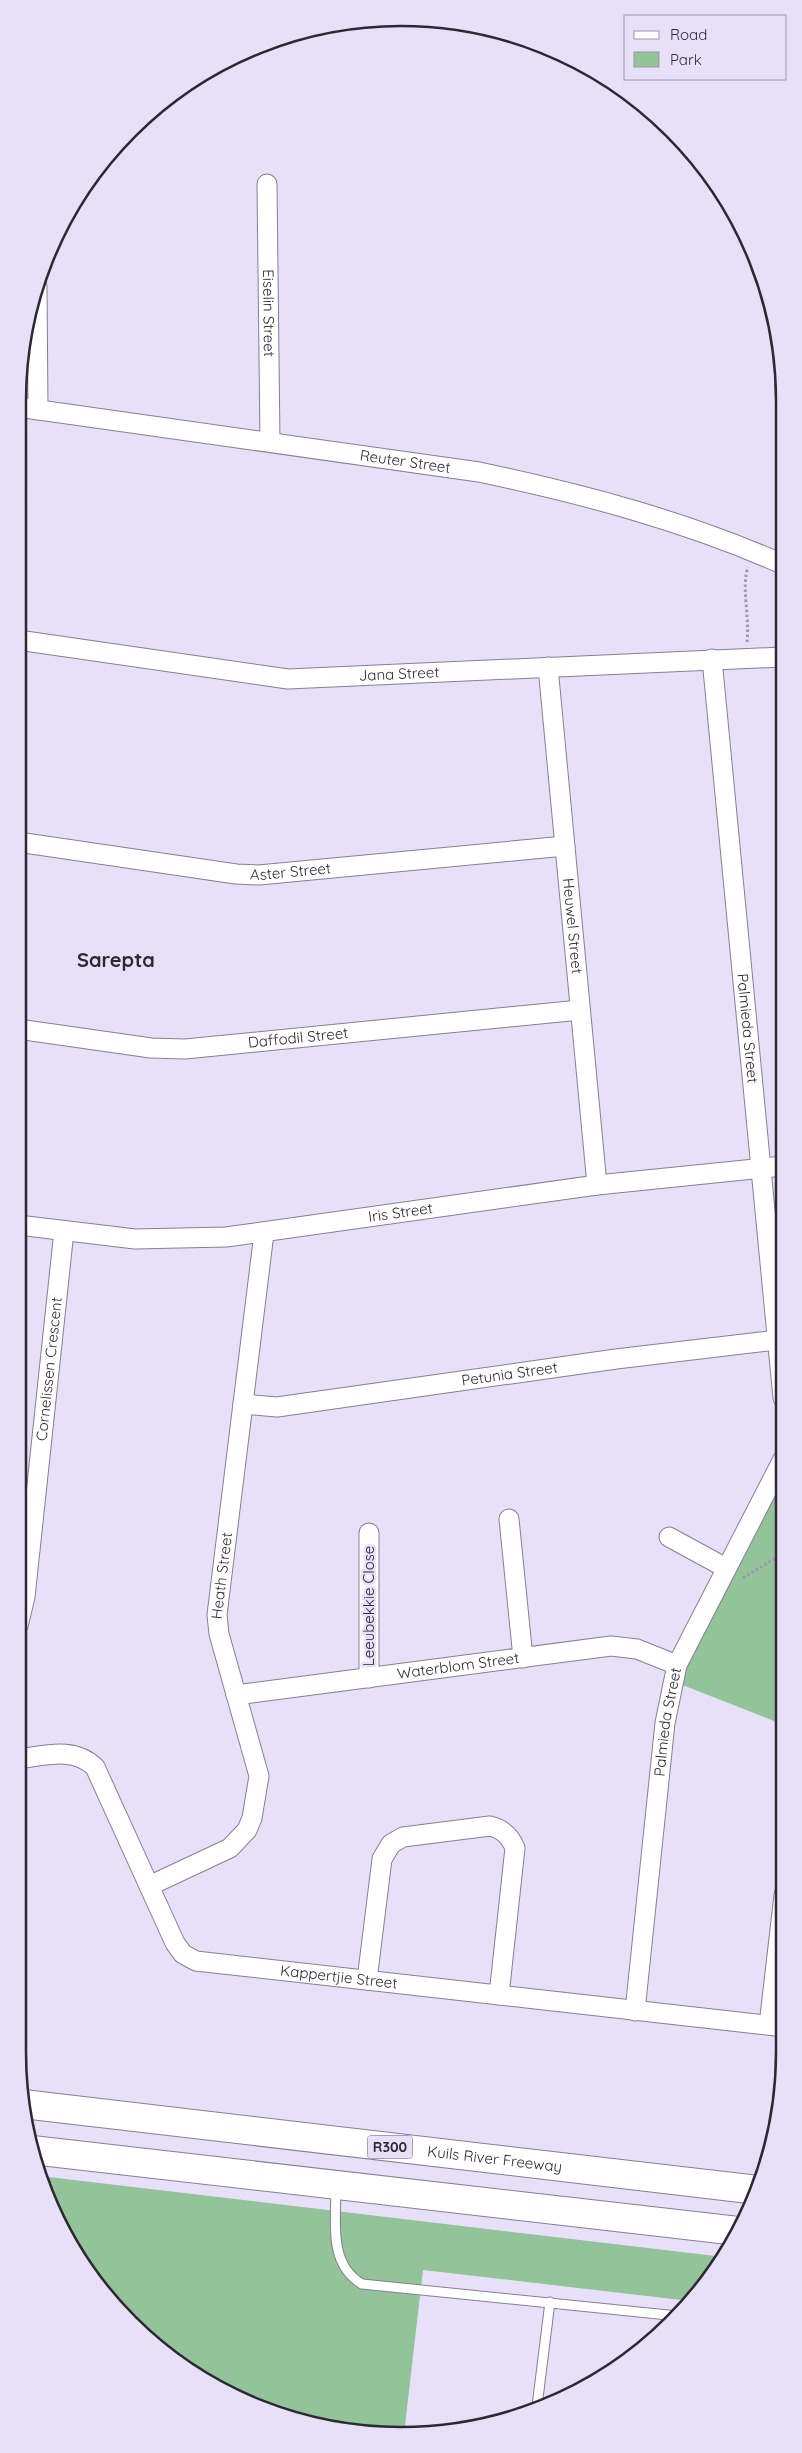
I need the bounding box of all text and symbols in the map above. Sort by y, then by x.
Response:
legend [624,15,787,80]
text: Road [670,25,707,44]
text: Park [670,50,702,69]
street label: Eiselin Street [259,269,279,357]
street label: Reuter Street [359,445,452,477]
street label: Jana Street [358,662,440,685]
street label: Aster Street [250,858,332,884]
street label: Heuwel Street [559,877,587,975]
district label: Sarepta [77,947,155,972]
street label: Palmieda Street [733,973,763,1084]
street label: Daffodil Street [247,1023,349,1052]
street label: Iris Street [367,1198,434,1226]
street label: Cornelissen Crescent [32,1296,66,1442]
street label: Petunia Street [460,1357,559,1390]
street label: Heath Street [207,1531,236,1620]
street label: Leeubekkie Close [359,1546,378,1666]
street label: Waterblom Street [396,1648,520,1683]
street label: Palmieda Street [649,1666,685,1777]
street label: Kappertjie Street [279,1961,398,1993]
road number: R300 [368,2136,412,2158]
street label: Kuils River Freeway [426,2141,563,2176]

